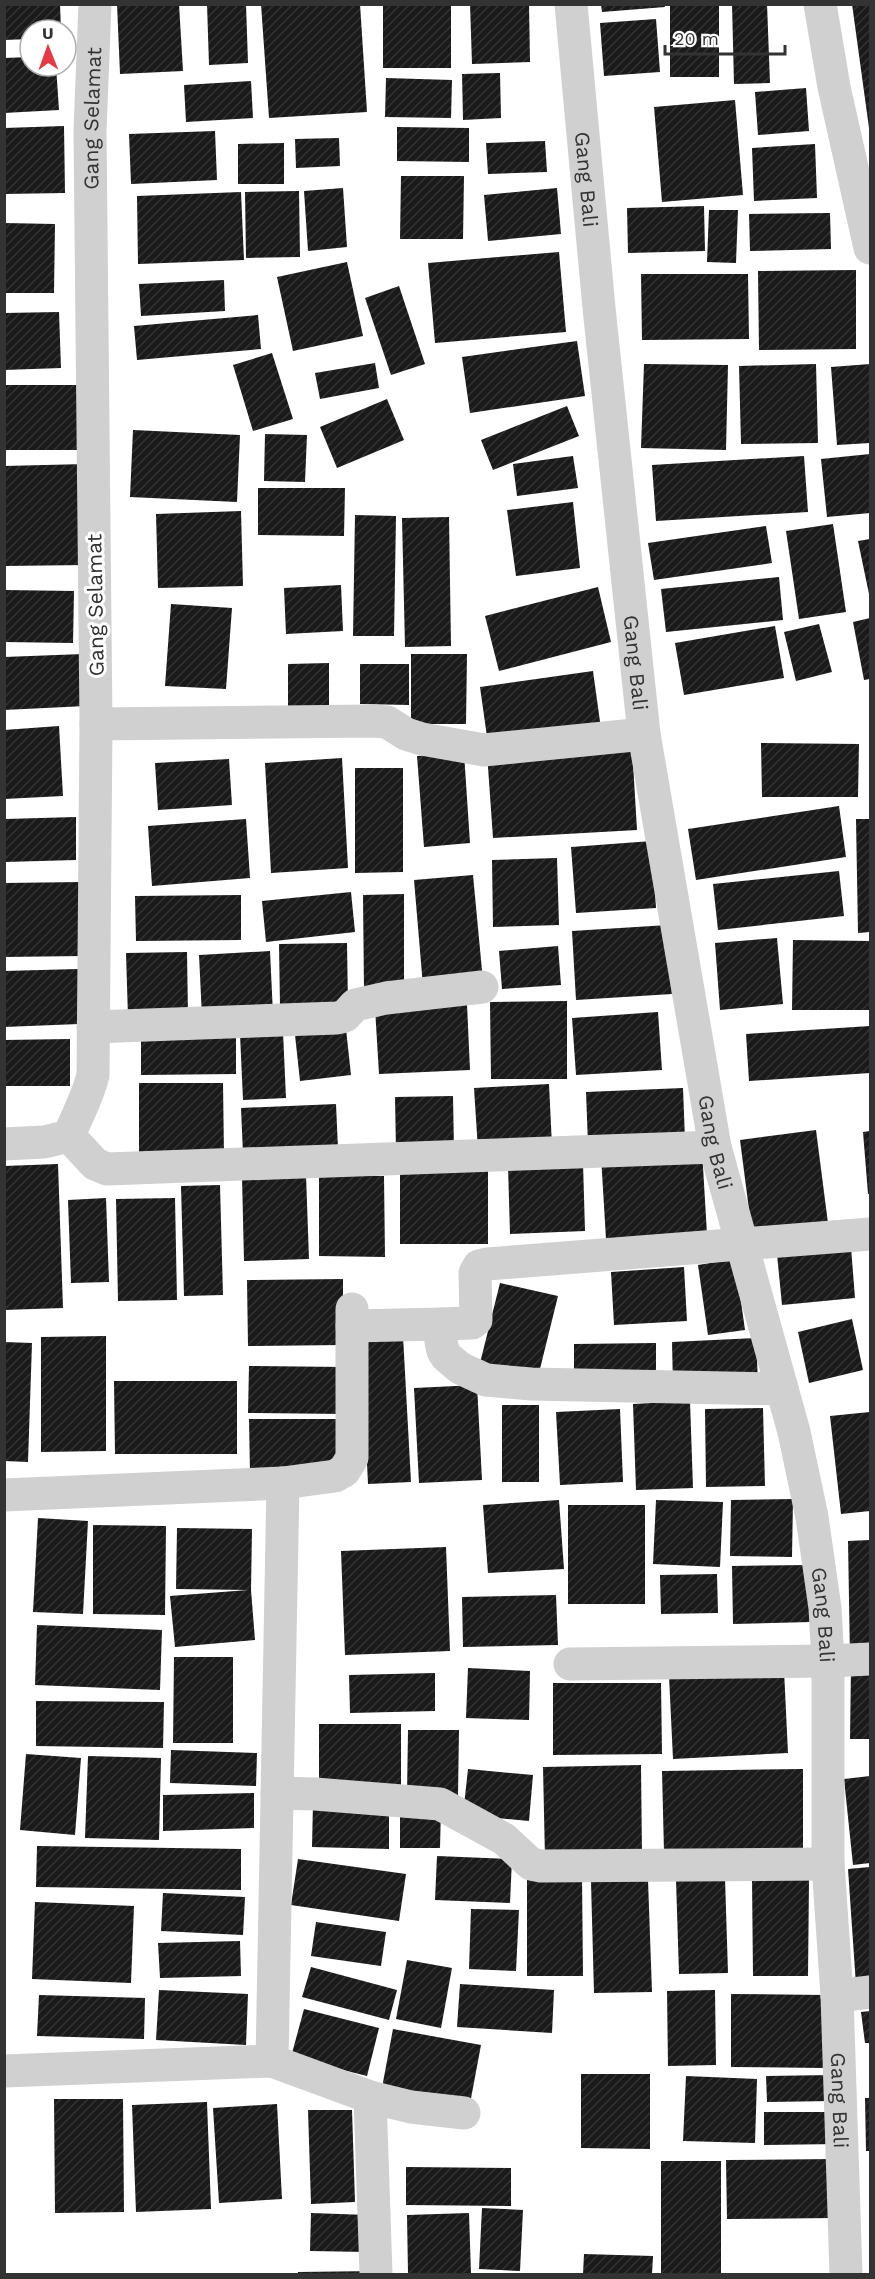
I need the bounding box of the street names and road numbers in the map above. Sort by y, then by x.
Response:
street label: Gang Selamat [77,46,106,190]
street label: Gang Bali [570,130,604,228]
street label: Gang Selamat [81,533,109,677]
street label: Gang Bali [619,614,654,712]
street label: Gang Bali [694,1093,739,1192]
street label: Gang Bali [807,1565,841,1663]
street label: Gang Bali [826,2052,854,2149]

